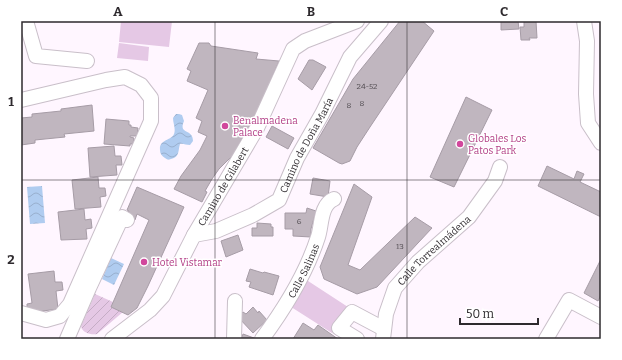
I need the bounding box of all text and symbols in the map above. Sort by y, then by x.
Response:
text: A [113,4,123,19]
text: B [307,4,315,19]
text: C [500,4,508,19]
house number: 24-52 [357,82,377,91]
text: 1 [8,94,14,109]
street label: Camino de Doña María [278,95,336,195]
house number: 8 [360,99,365,108]
house number: 8 [347,101,352,110]
place label: Benalmadena Palace [233,115,298,139]
marker: Benalmadena Palace [220,121,230,131]
place label: Globales Los Patos Park [468,133,526,157]
marker: Globales Los Patos Park [455,139,465,149]
street label: Camino de Gilabert [196,145,252,228]
street label: Calle Torrealmádena [395,213,474,288]
house number: 6 [297,217,302,226]
street label: Calle Salinas [286,242,322,301]
house number: 13 [396,242,404,251]
text: 2 [7,252,15,267]
marker: Hotel Vistamar [139,257,149,267]
place label: Hotel Vistamar [152,257,223,269]
scale bar [460,300,538,326]
text: 50 m [466,307,495,321]

